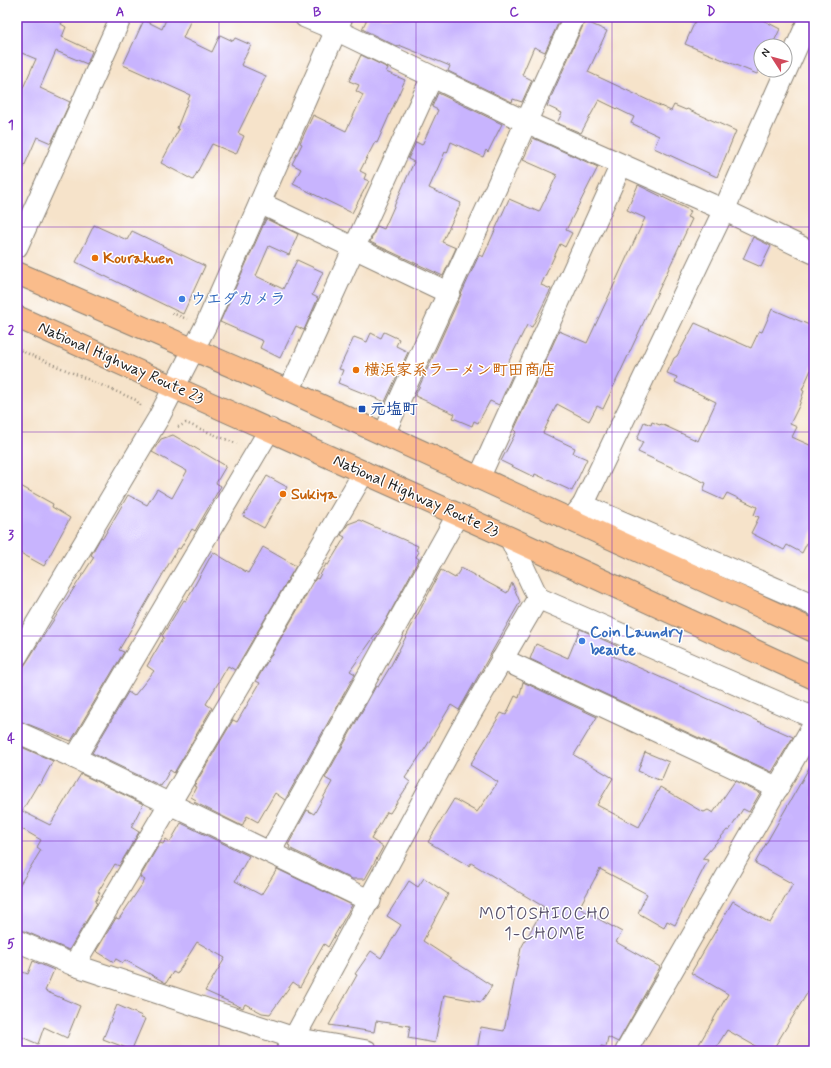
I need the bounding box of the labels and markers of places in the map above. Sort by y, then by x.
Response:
place label: Kourakuen [103,248,173,269]
marker: Kourakuen [90,253,100,263]
place label: ウエダカメラ [190,289,286,310]
marker: ウエダカメラ [177,294,187,304]
place label: 横浜家系ラーメン町田商店 [364,360,556,381]
marker: 横浜家系ラーメン町田商店 [351,365,361,375]
place label: 元塩町 [370,399,418,420]
marker: 元塩町 [357,404,367,414]
place label: Sukiya [291,484,337,505]
marker: Sukiya [278,489,288,499]
place label: Coin Laundry beaute [590,622,684,661]
marker: Coin Laundry beaute [577,636,587,646]

